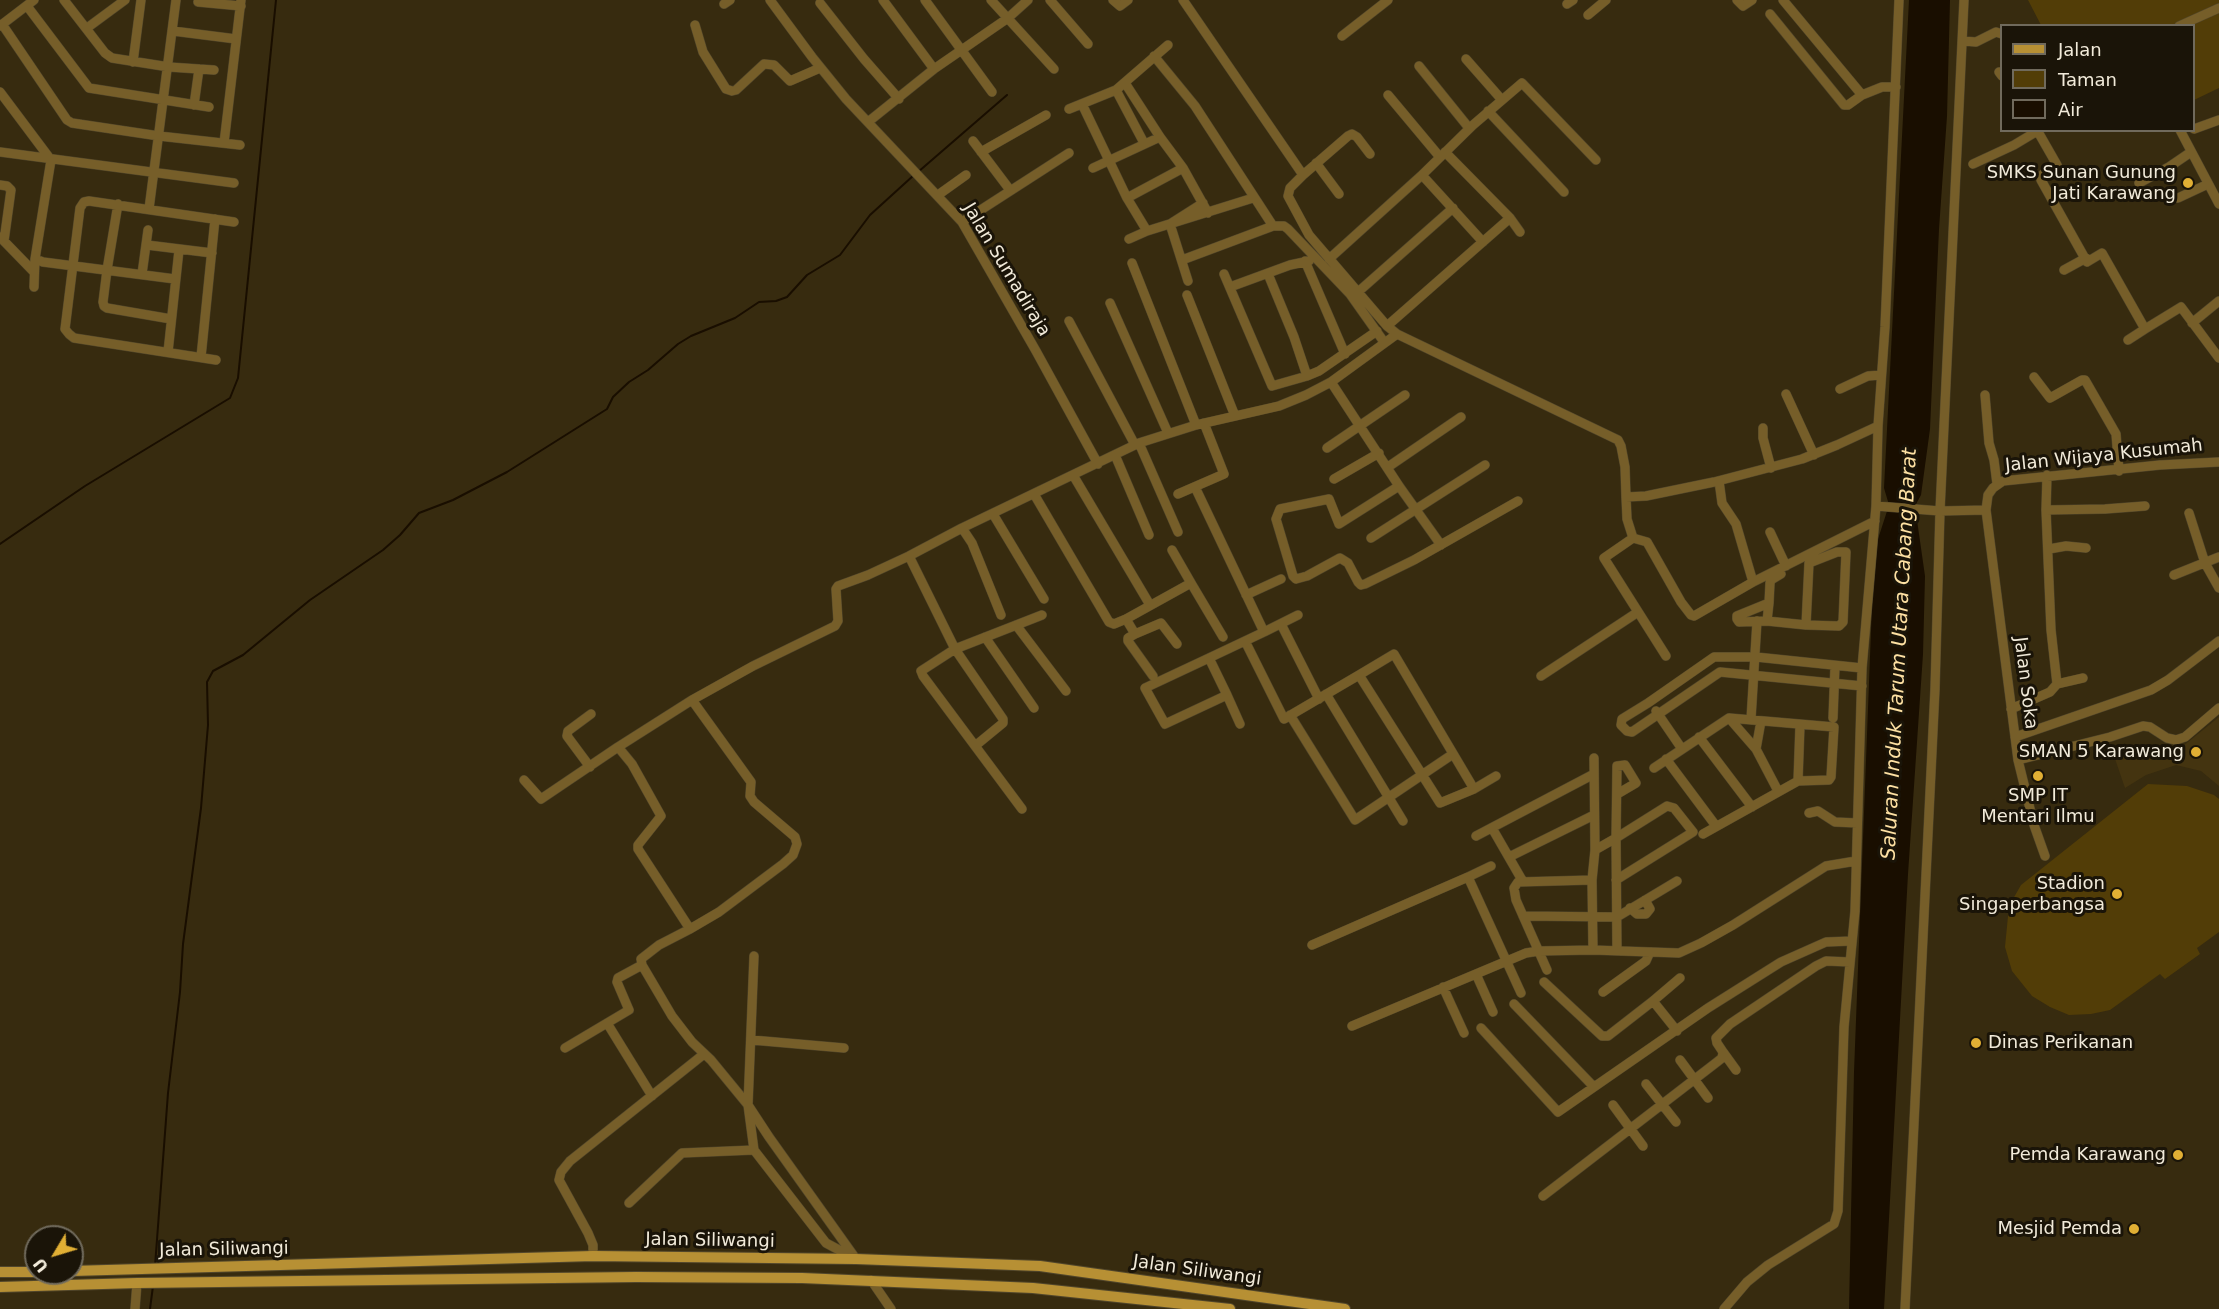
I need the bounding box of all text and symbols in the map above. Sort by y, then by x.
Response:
legend [2000,24,2195,132]
text: Jalan [2058,39,2102,60]
text: Taman [2058,69,2117,90]
text: Air [2058,99,2083,120]
place label: SMKS Sunan Gunung Jati Karawang [1987,162,2176,204]
marker: SMKS Sunan Gunung Jati Karawang [2181,176,2195,190]
street label: Jalan Sumadiraja [958,199,1054,341]
street label: Jalan Wijaya Kusumah [2004,435,2204,477]
water label: Saluran Induk Tarum Utara Cabang Barat [1877,447,1923,861]
street label: Jalan Soka [2009,635,2041,731]
place label: SMAN 5 Karawang [2019,741,2184,763]
marker: SMAN 5 Karawang [2189,745,2203,759]
marker: SMP IT Mentari Ilmu [2031,769,2045,783]
place label: SMP IT Mentari Ilmu [1981,785,2095,828]
place label: Stadion Singaperbangsa [1959,873,2105,916]
marker: Stadion Singaperbangsa [2110,887,2124,901]
place label: Dinas Perikanan [1988,1032,2133,1054]
marker: Dinas Perikanan [1969,1036,1983,1050]
place label: Pemda Karawang [2009,1144,2166,1166]
marker: Pemda Karawang [2171,1148,2185,1162]
place label: Mesjid Pemda [1998,1218,2122,1240]
marker: Mesjid Pemda [2127,1222,2141,1236]
north arrow [24,1225,84,1285]
street label: Jalan Siliwangi [645,1229,775,1253]
street label: Jalan Siliwangi [159,1238,289,1262]
street label: Jalan Siliwangi [1131,1251,1263,1291]
text: U [30,1254,52,1276]

